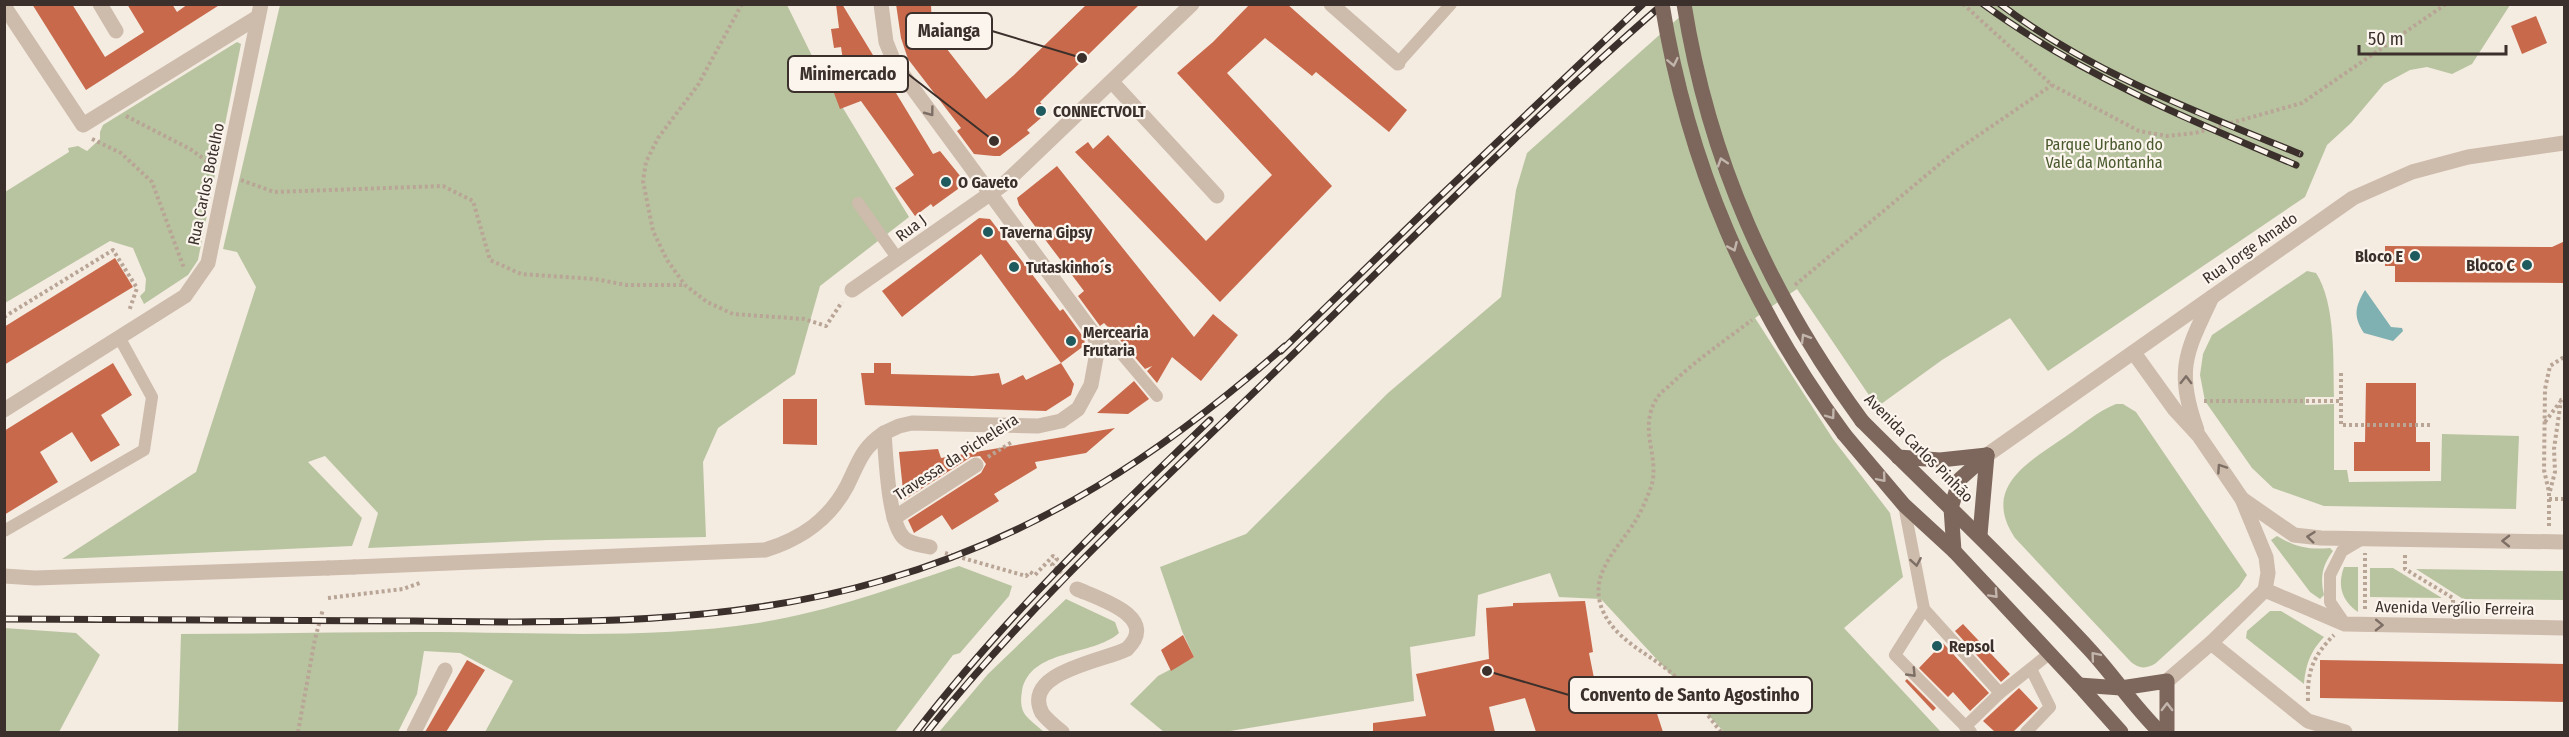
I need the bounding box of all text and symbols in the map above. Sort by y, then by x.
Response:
callout: Maianga [906,13,992,49]
scale bar [2359,18,2506,56]
text: Maianga [918,20,980,42]
text: 50 m [2368,28,2404,50]
callout: Minimercado [788,56,908,92]
one-way arrow [1665,57,1678,67]
text: Minimercado [800,63,897,85]
place label: CONNECTVOLT [1053,102,1146,121]
marker: CONNECTVOLT [1034,104,1048,118]
one-way arrow [923,106,934,117]
street label: Rua Carlos Botelho [184,121,228,247]
park label: Parque Urbano do Vale da Montanha [2045,135,2163,172]
one-way arrow [1717,157,1730,167]
place label: O Gaveto [958,173,1018,192]
marker: O Gaveto [939,175,953,189]
street label: Rua Jorge Amado [2199,208,2301,288]
street label: Rua J [892,210,930,246]
place label: Taverna Gipsy [1000,223,1093,242]
marker: Taverna Gipsy [981,225,995,239]
one-way arrow [1725,241,1737,252]
place label: Bloco E [2355,247,2403,266]
marker: Bloco E [2408,249,2422,263]
place label: Bloco C [2466,256,2516,275]
place label: Tutaskinho´s [1026,258,1112,277]
marker: Bloco C [2520,258,2534,272]
marker: Tutaskinho´s [1007,260,1021,274]
place label: Mercearia Frutaria [1083,323,1149,360]
marker: Mercearia Frutaria [1064,334,1078,348]
one-way arrow [1801,334,1812,344]
one-way arrow [2179,375,2192,384]
street label: Avenida Carlos Pinhão [1861,390,1977,506]
one-way arrow [1823,409,1834,420]
street label: Travessa da Picheleira [890,410,1022,504]
one-way arrow [2217,463,2228,474]
one-way arrow [1875,471,1886,482]
one-way arrow [2307,531,2316,544]
one-way arrow [2502,535,2511,547]
one-way arrow [1909,557,1922,567]
one-way arrow [1987,587,1998,597]
street label: Avenida Vergílio Ferreira [2375,597,2535,619]
one-way arrow [2375,619,2384,631]
place label: Repsol [1949,637,1995,656]
marker: Repsol [1930,639,1944,653]
one-way arrow [2091,652,2102,663]
one-way arrow [1905,666,1916,676]
callout: Convento de Santo Agostinho [1569,677,1812,713]
text: Convento de Santo Agostinho [1580,684,1800,706]
one-way arrow [2161,702,2173,711]

